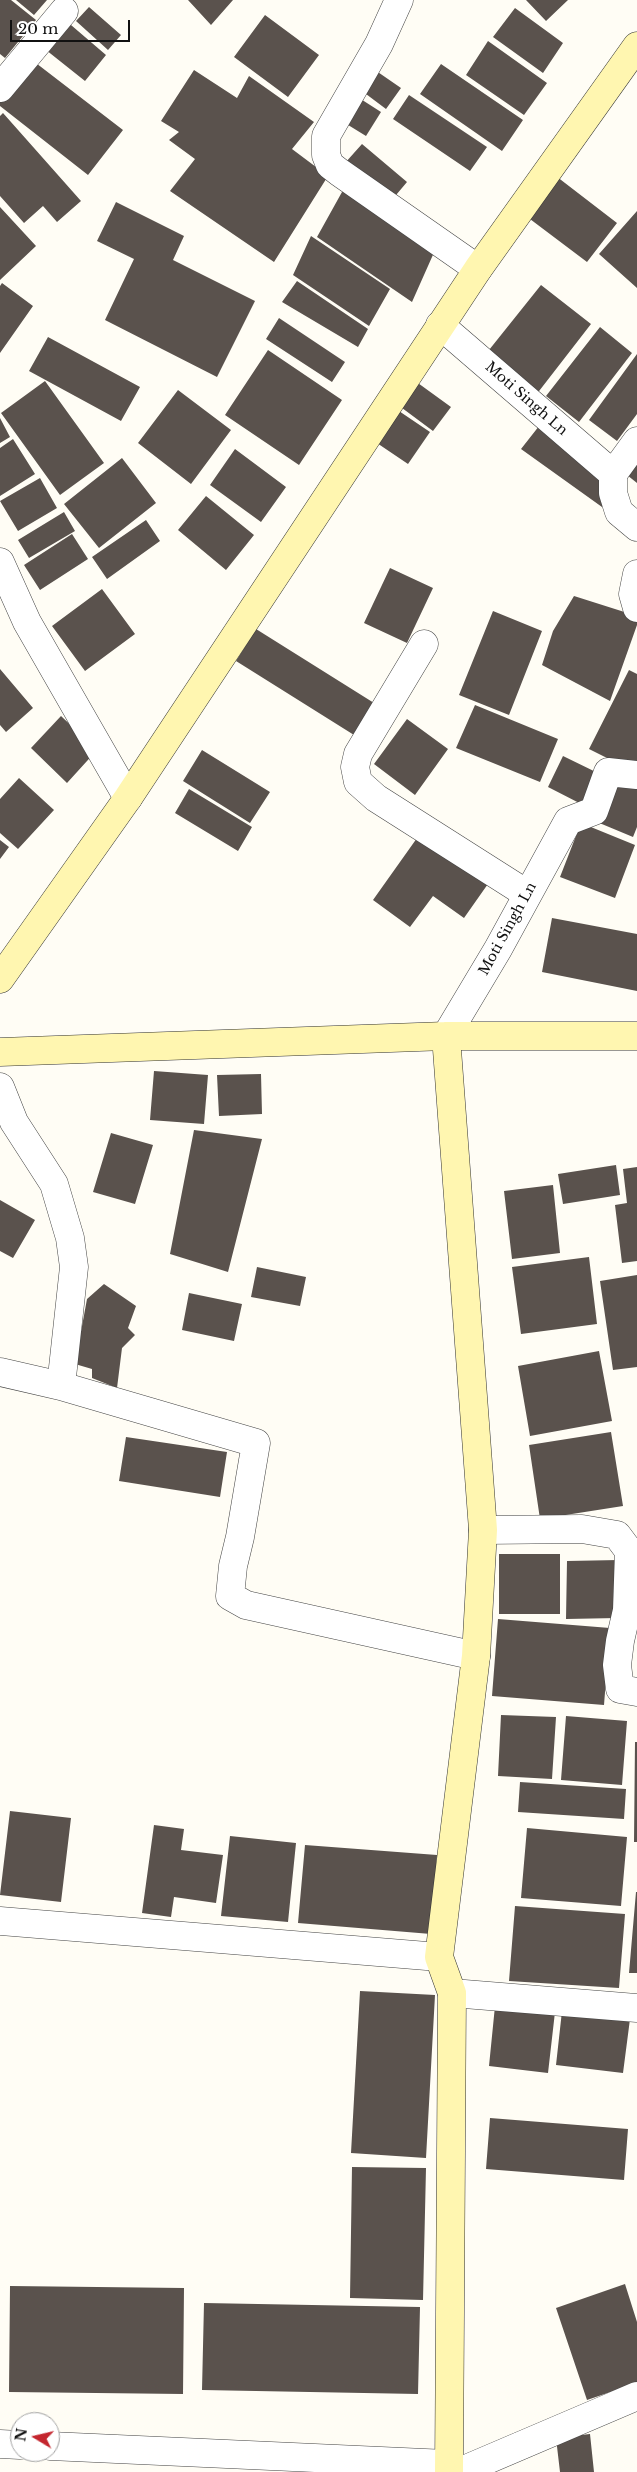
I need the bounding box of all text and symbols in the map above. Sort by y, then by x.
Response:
scale bar [12,10,132,42]
text: 20 m [18,19,58,38]
street label: Moti Singh Ln [481,359,571,439]
street label: Moti Singh Ln [476,880,540,978]
north arrow [10,2412,60,2462]
text: N [11,2427,31,2443]

